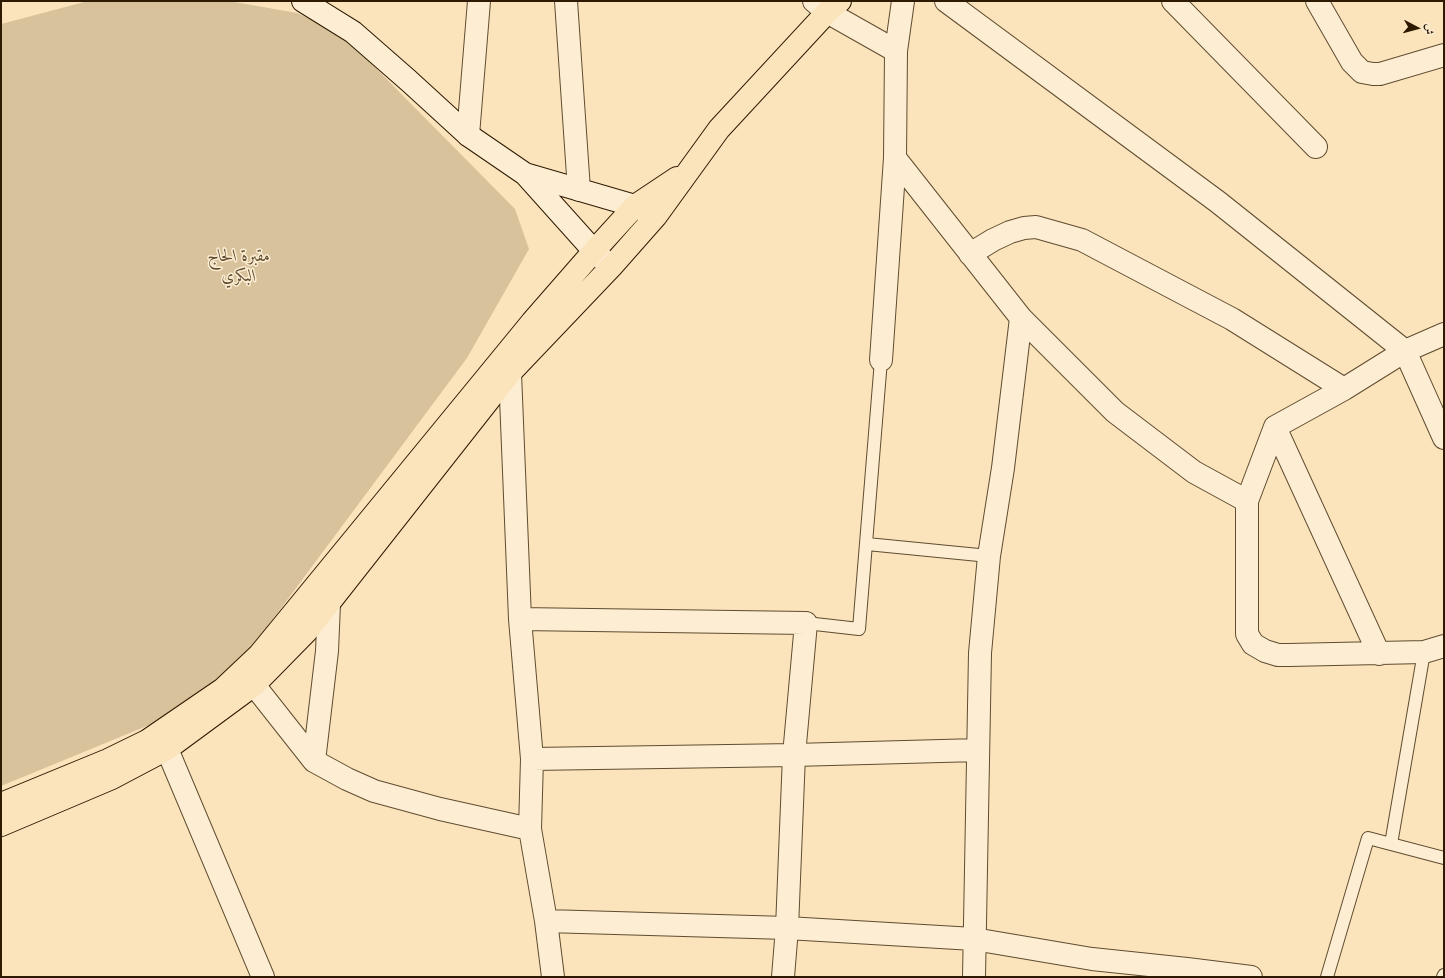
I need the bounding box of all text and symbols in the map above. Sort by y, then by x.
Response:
north arrow [1397,8,1437,48]
text: ش [1421,23,1437,36]
park label: مقبرة الحاج البكري [208,247,270,287]

